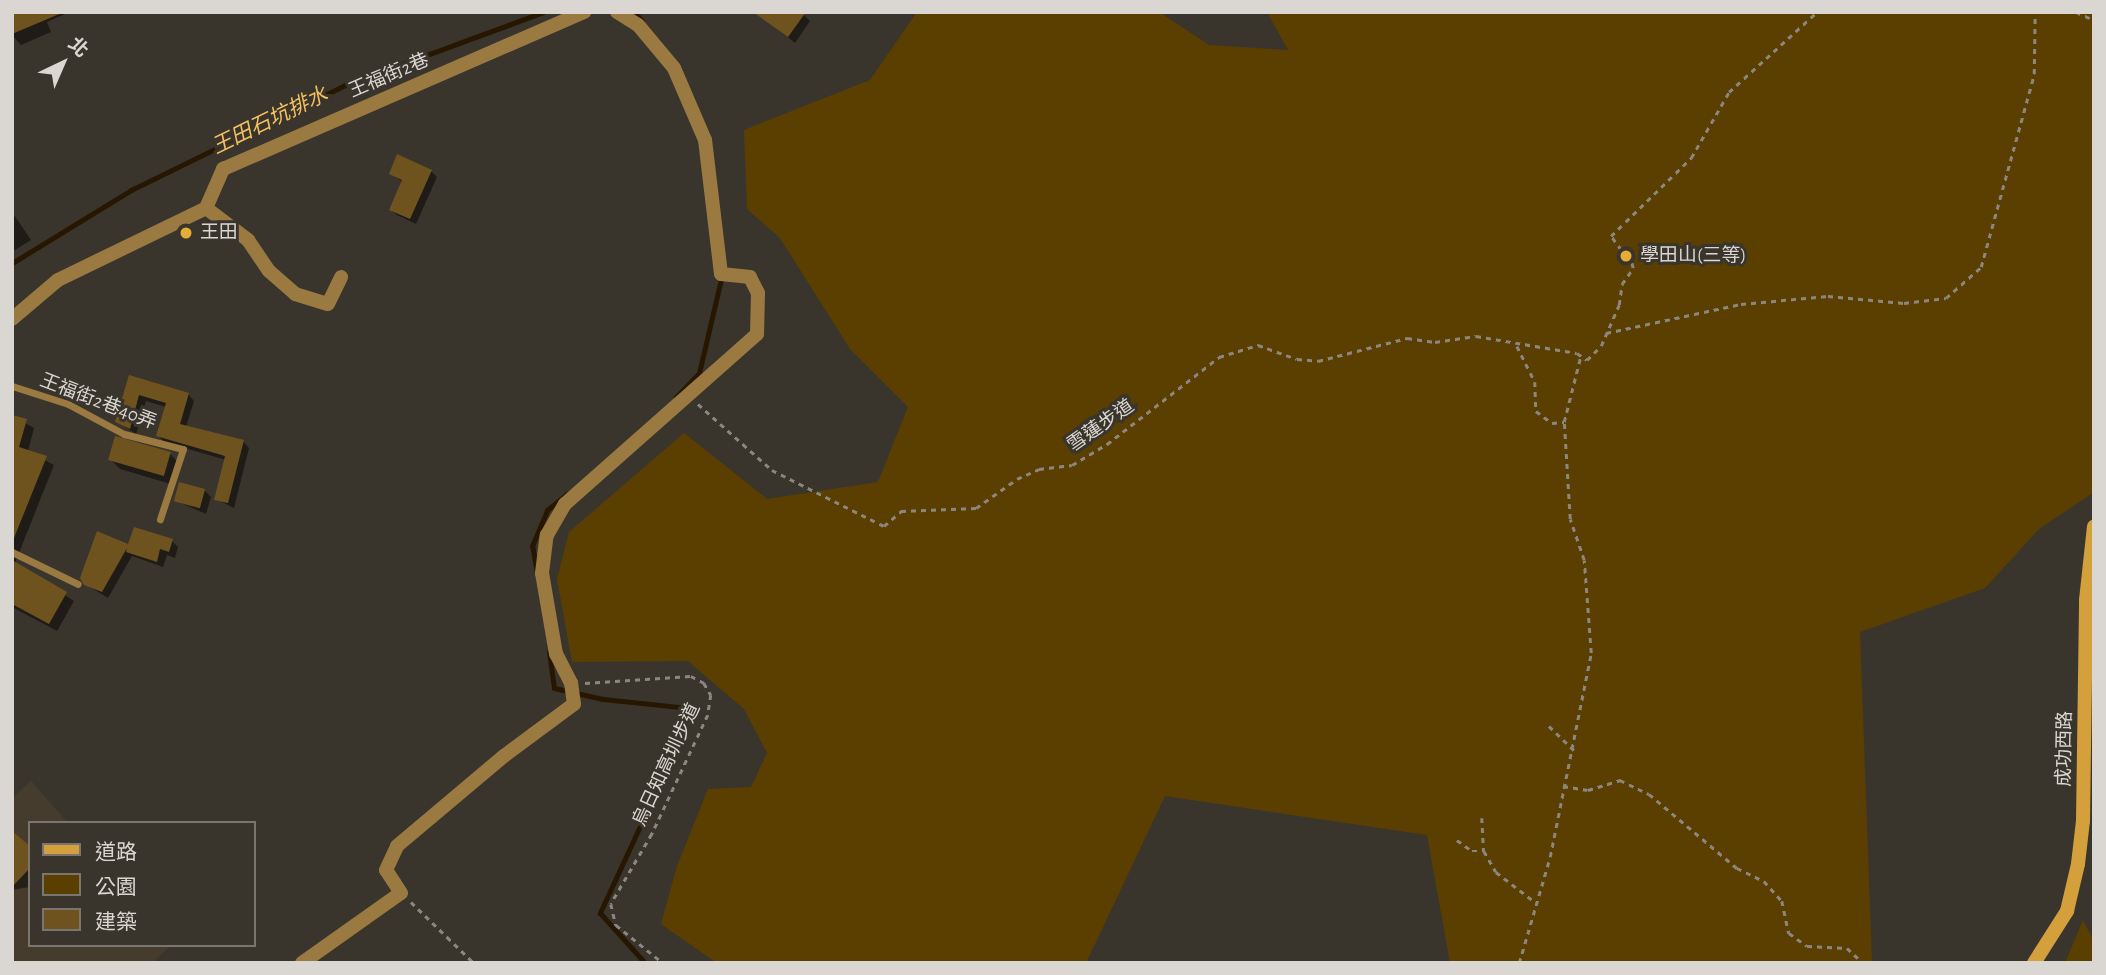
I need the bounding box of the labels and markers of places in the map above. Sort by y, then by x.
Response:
place label: 王田 [200,222,238,244]
marker: 王田 [178,225,194,241]
place label: 學田山(三等) [1640,245,1746,267]
marker: 學田山(三等) [1618,248,1634,264]

